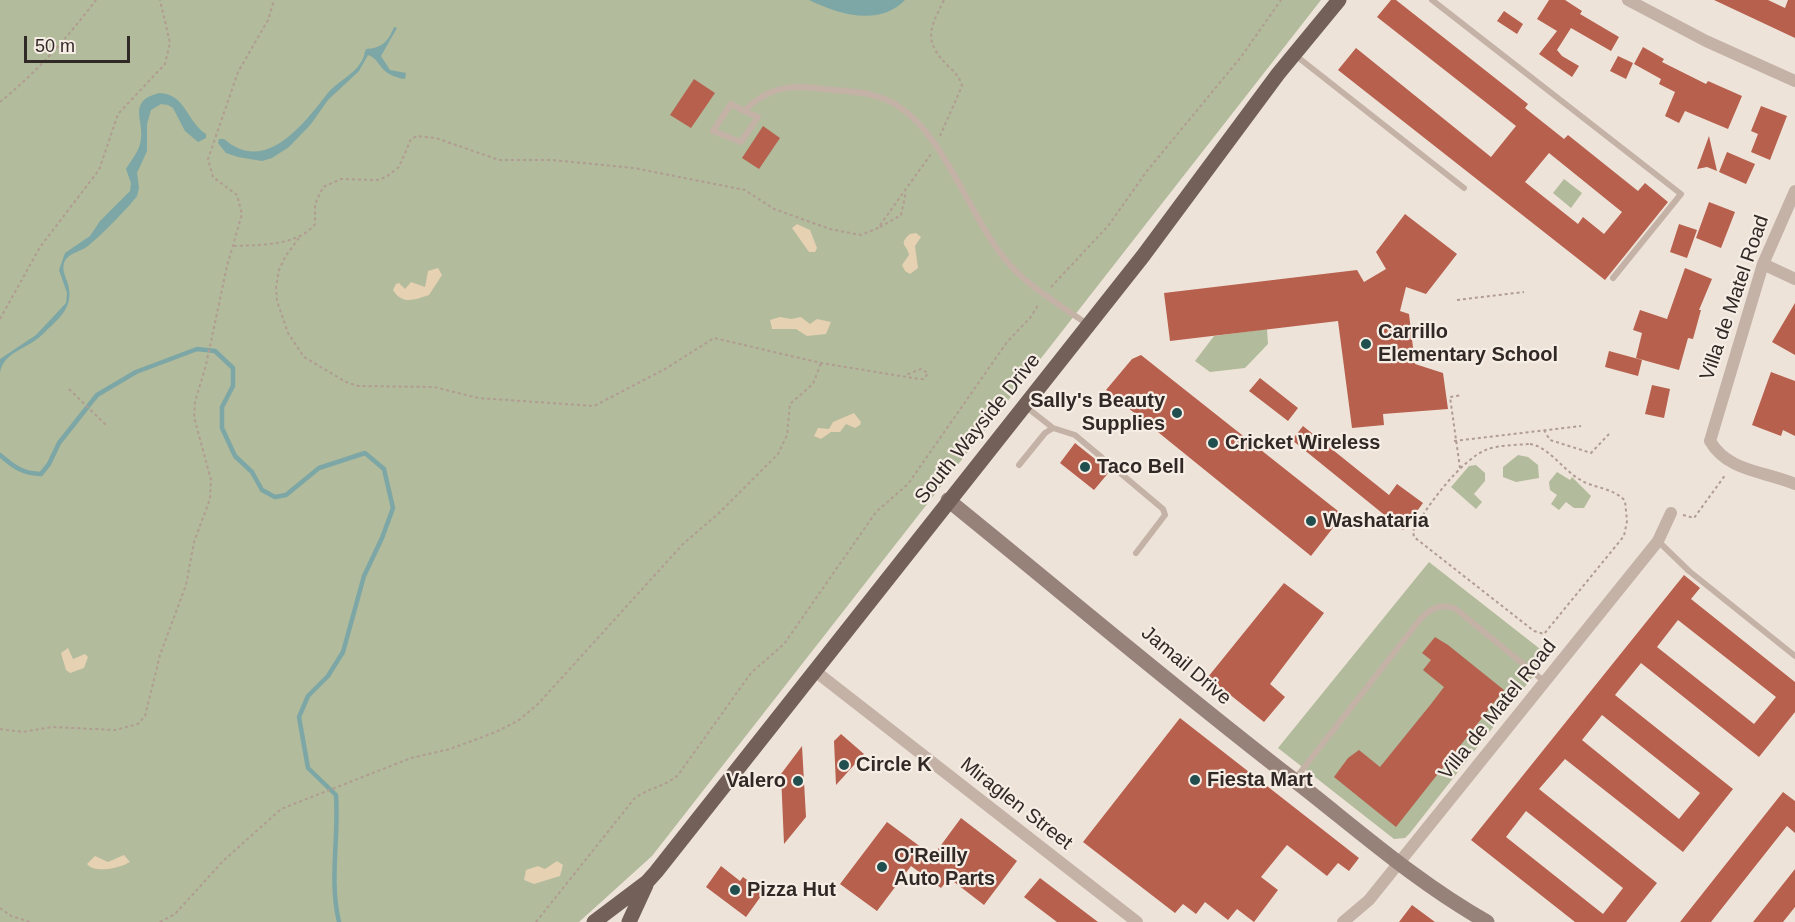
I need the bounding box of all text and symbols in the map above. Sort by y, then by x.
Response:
scale bar [27,24,134,62]
text: 50 m [35,36,75,56]
street label: Villa de Matel Road [1695,212,1775,384]
place label: Carrillo Elementary School [1378,320,1558,367]
marker: Carrillo Elementary School [1359,337,1373,351]
street label: South Wayside Drive [910,349,1046,509]
place label: Sally's Beauty Supplies [1030,389,1165,436]
marker: Sally's Beauty Supplies [1170,406,1184,420]
place label: Cricket Wireless [1225,431,1380,455]
marker: Cricket Wireless [1206,436,1220,450]
place label: Taco Bell [1097,455,1184,479]
marker: Taco Bell [1078,460,1092,474]
place label: Washataria [1323,509,1429,533]
marker: Washataria [1304,514,1318,528]
street label: Jamail Drive [1136,621,1236,711]
street label: Villa de Matel Road [1434,635,1562,785]
place label: Circle K [856,753,932,777]
street label: Miraglen Street [955,753,1077,855]
marker: Circle K [837,758,851,772]
place label: Fiesta Mart [1207,768,1313,792]
place label: Valero [726,769,786,793]
marker: Fiesta Mart [1188,773,1202,787]
marker: Valero [791,774,805,788]
place label: O'Reilly Auto Parts [894,844,995,891]
marker: O'Reilly Auto Parts [875,860,889,874]
place label: Pizza Hut [747,878,836,902]
marker: Pizza Hut [728,883,742,897]

